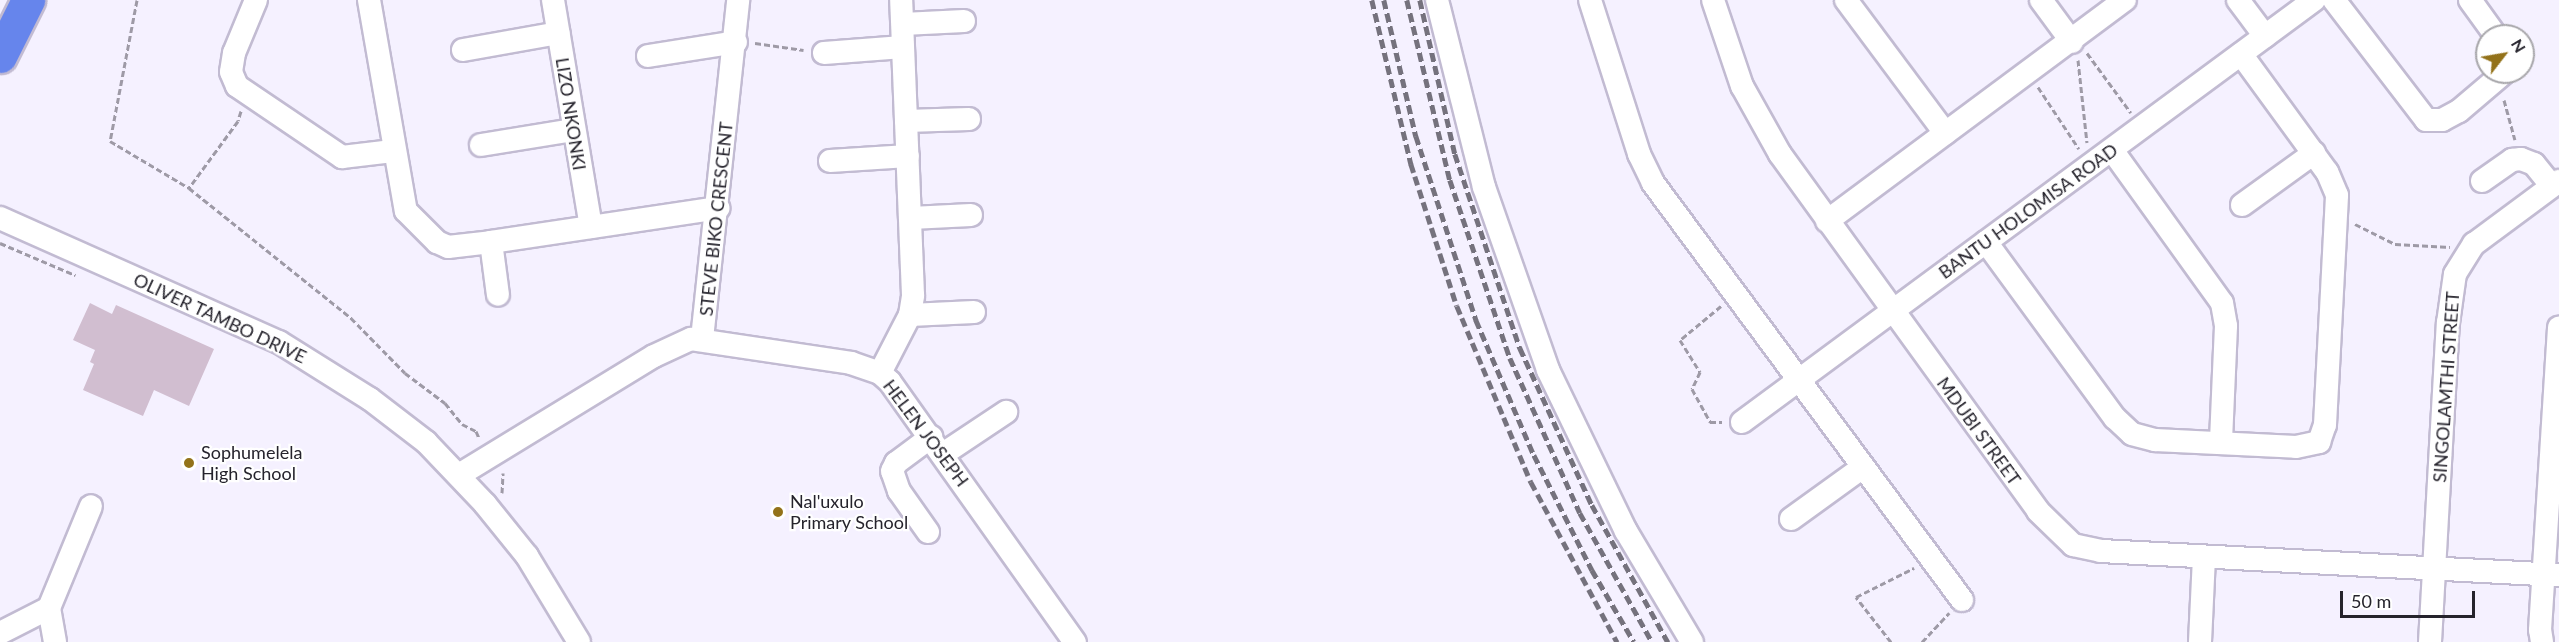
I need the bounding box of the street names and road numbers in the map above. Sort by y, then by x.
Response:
street label: LIZO NKONKI [551,56,591,172]
street label: STEVE BIKO CRESCENT [695,121,737,317]
street label: BANTU HOLOMISA ROAD [1934,139,2122,283]
street label: OLIVER TAMBO DRIVE [130,268,310,368]
street label: SINGOLAMTHI STREET [2429,291,2463,483]
street label: MDUBI STREET [1933,373,2025,489]
street label: HELEN JOSEPH [879,375,973,491]

